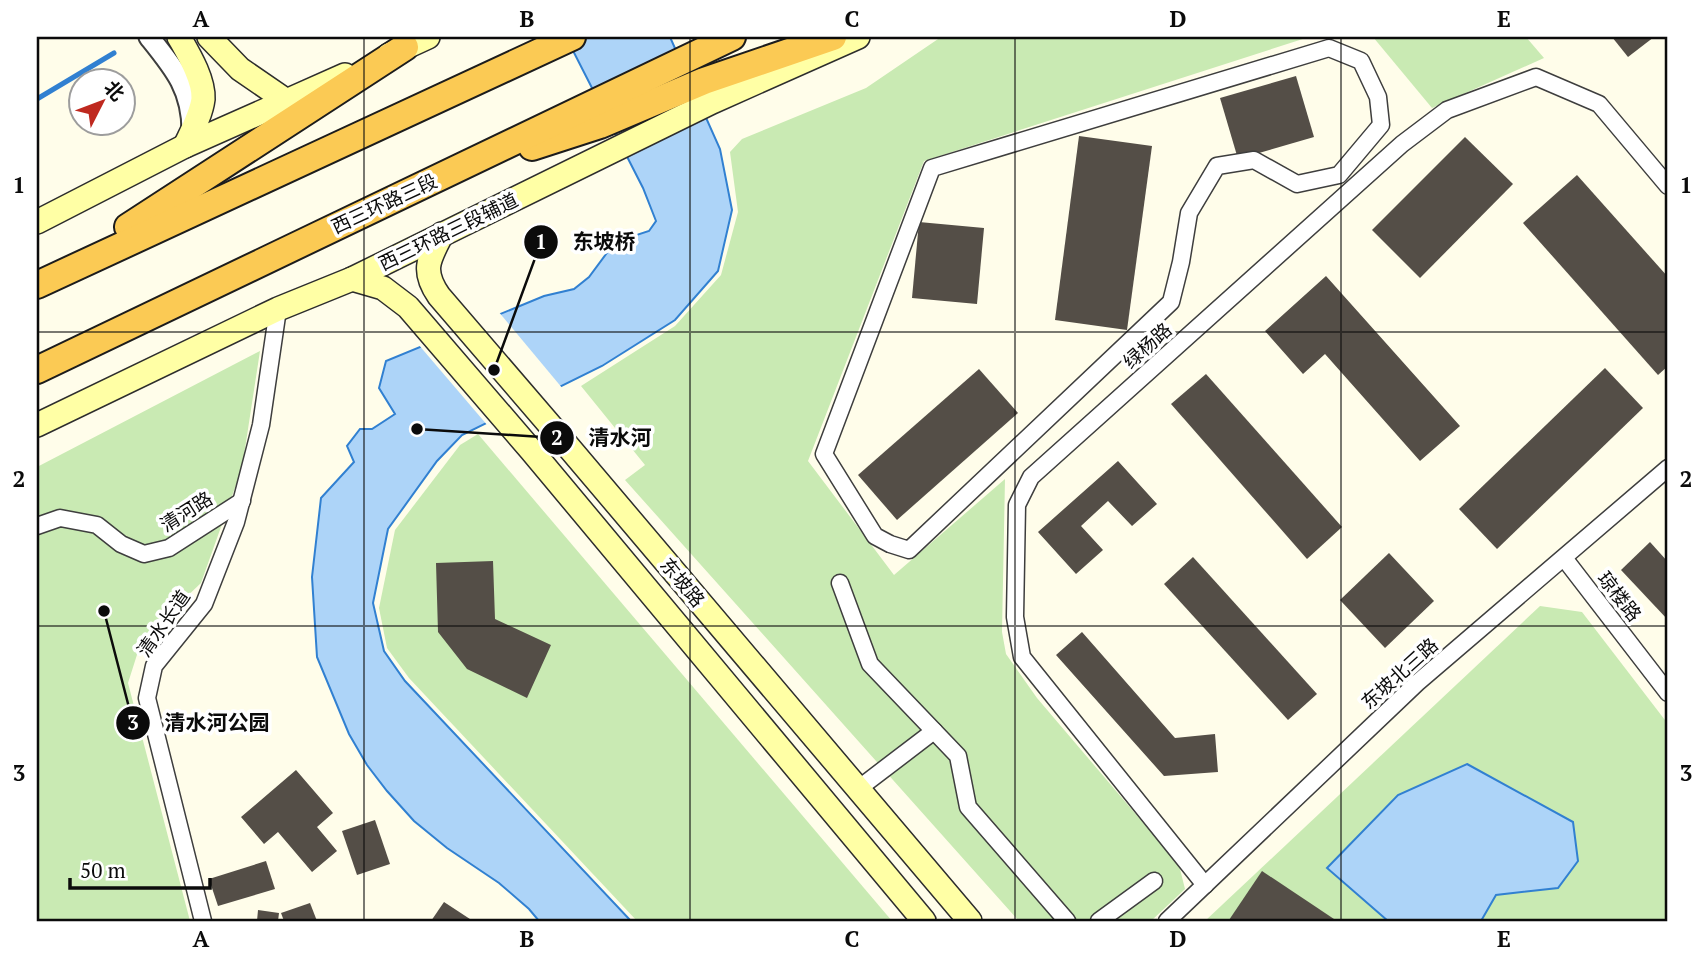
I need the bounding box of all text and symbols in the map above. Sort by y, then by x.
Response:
text: A [193,3,210,34]
text: B [520,3,535,34]
text: C [845,3,860,34]
text: D [1170,3,1187,34]
text: E [1497,3,1511,34]
north arrow [66,66,136,136]
text: 北 [99,75,131,106]
street label: 西三环路三段 [327,168,441,238]
text: 1 [13,169,26,200]
text: 1 [1680,169,1693,200]
street label: 西三环路三段辅道 [374,186,522,276]
callout: 东坡桥 [523,221,649,263]
text: 1 [535,227,547,255]
text: 东坡桥 [573,227,636,255]
street label: 绿杨路 [1117,317,1177,373]
callout: 清水河 [539,417,665,459]
text: 2 [551,423,563,451]
text: 清水河 [589,423,652,451]
text: 2 [13,463,26,494]
text: 2 [1680,463,1693,494]
street label: 清河路 [155,485,217,537]
street label: 东坡路 [655,552,711,612]
street label: 琼楼路 [1593,566,1647,626]
street label: 清水长道 [131,585,195,661]
street label: 东坡北三路 [1355,632,1443,714]
callout: 清水河公园 [116,702,284,744]
text: 3 [127,708,139,736]
text: 清水河公园 [165,708,270,736]
text: 3 [13,757,26,788]
text: 3 [1680,757,1693,788]
scale bar [70,846,210,890]
text: 50 m [80,856,126,884]
text: A [193,923,210,954]
text: B [520,923,535,954]
text: C [845,923,860,954]
text: D [1170,923,1187,954]
text: E [1497,923,1511,954]

